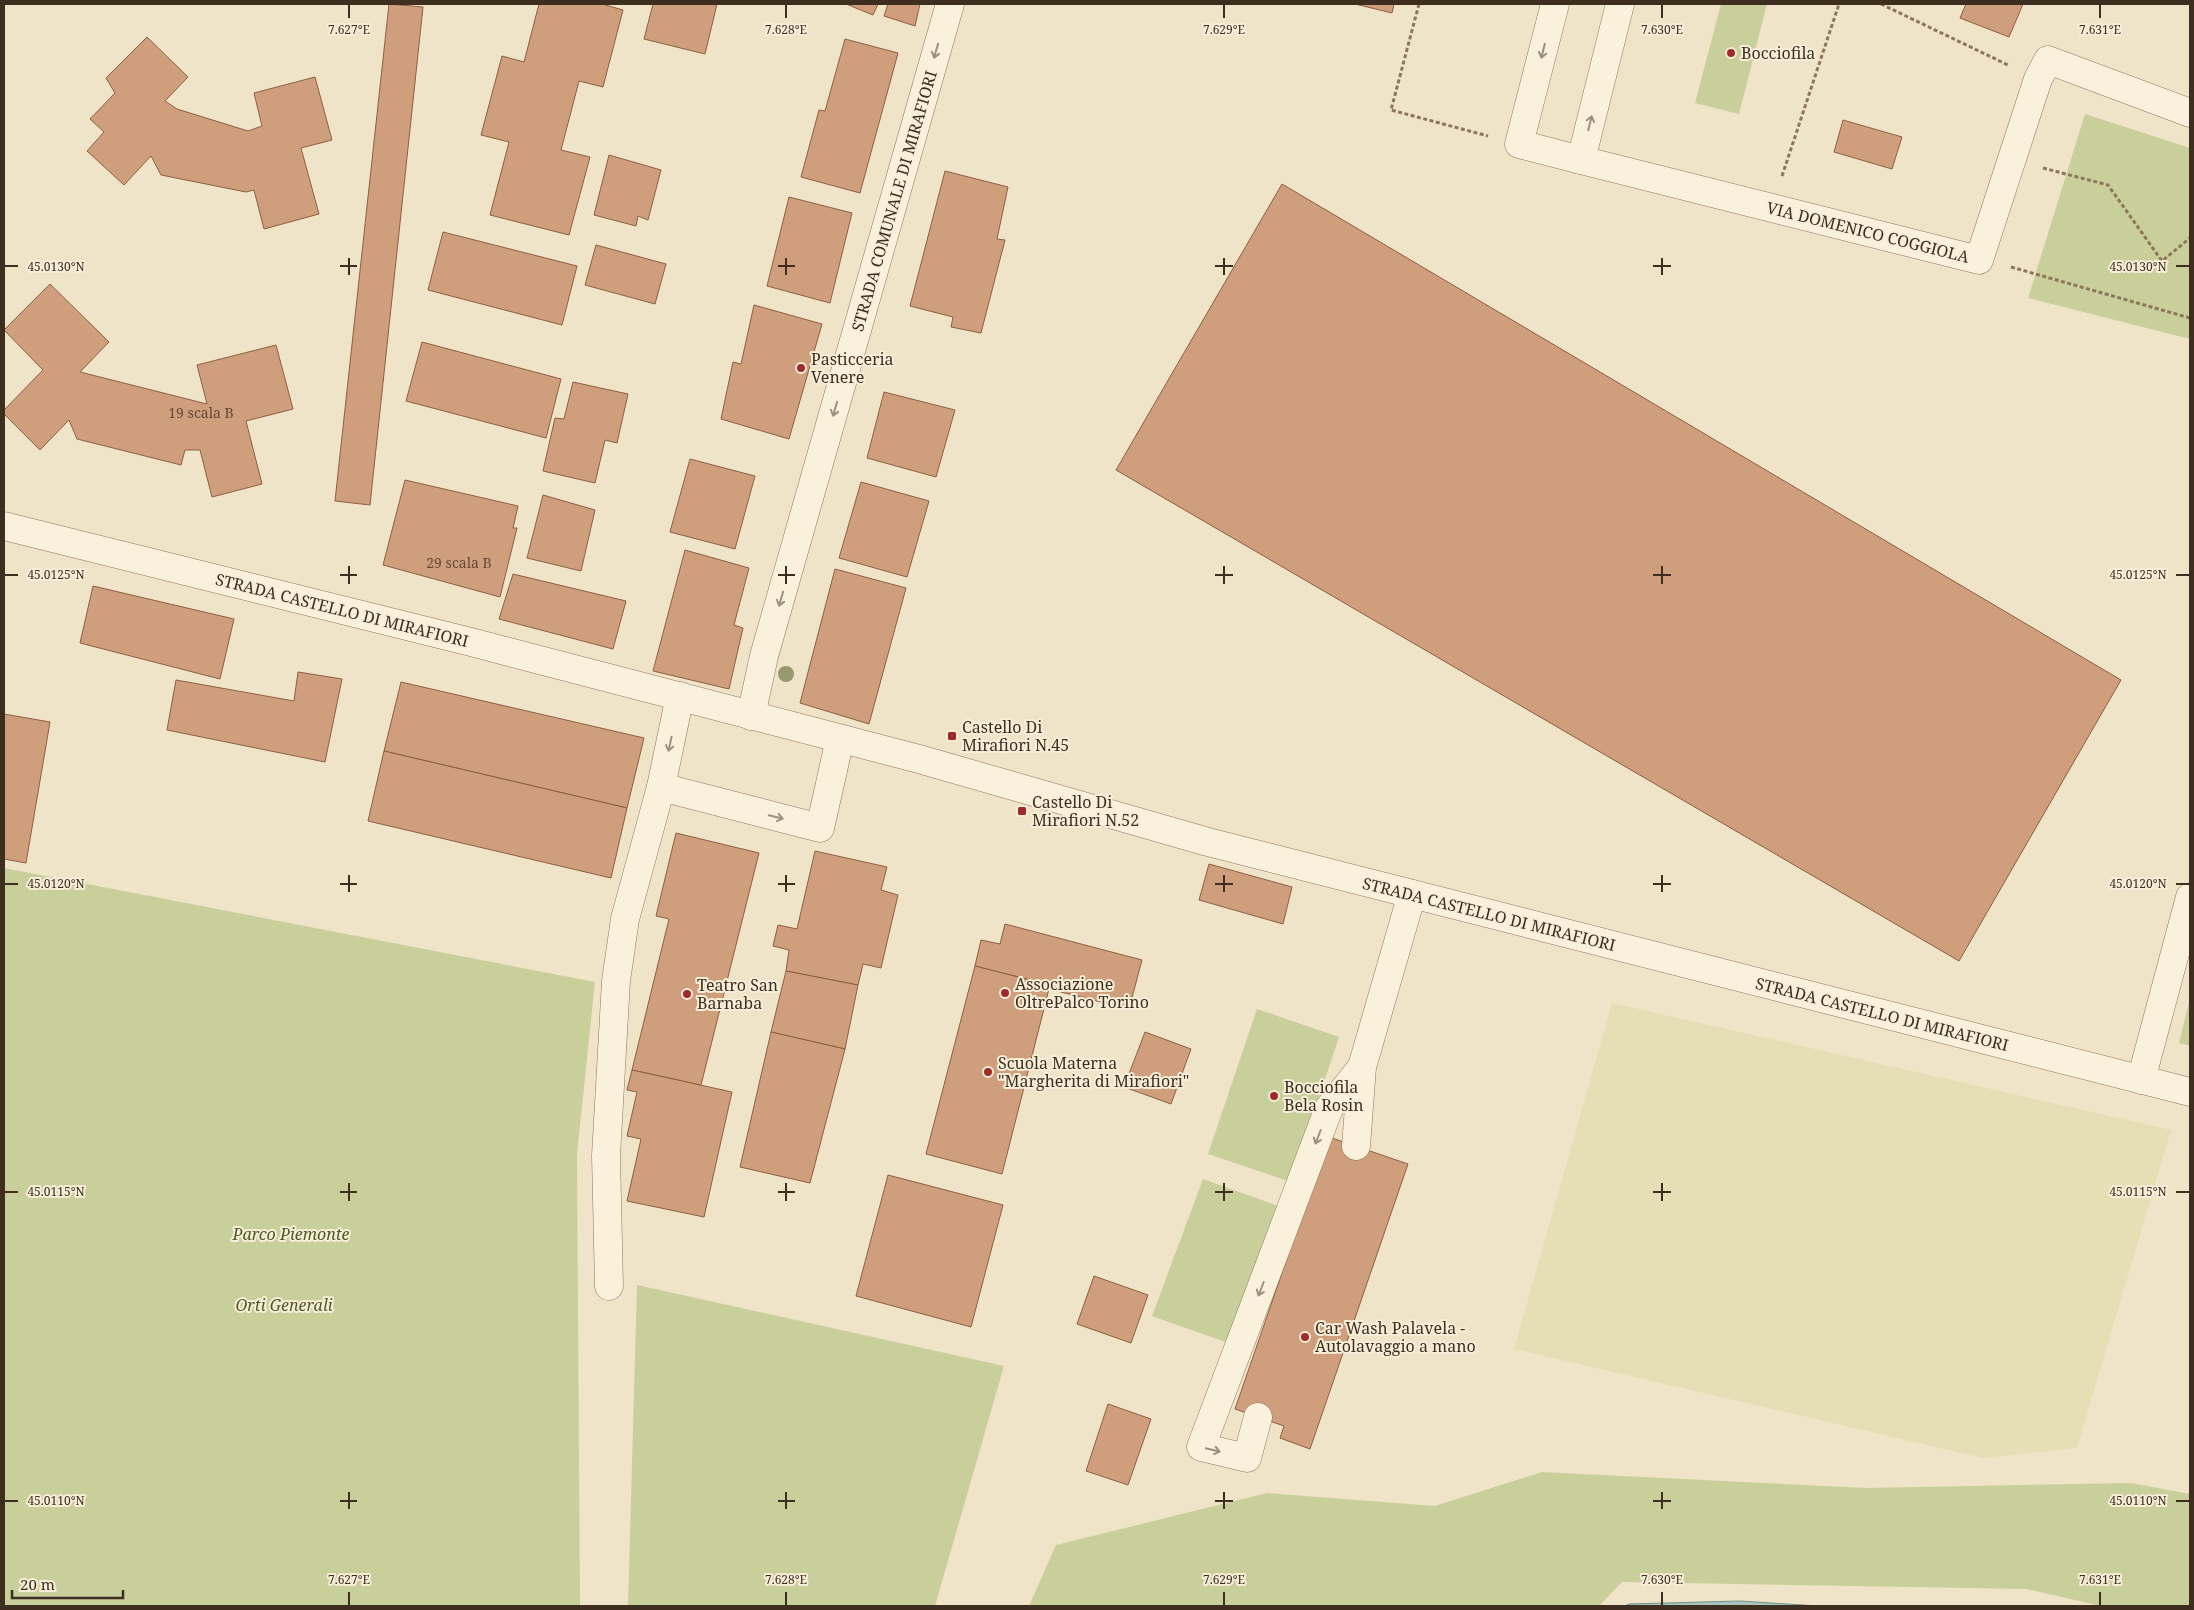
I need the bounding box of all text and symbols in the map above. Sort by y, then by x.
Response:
text: 7.627°E [328,21,370,38]
text: 7.628°E [765,21,807,38]
text: 7.629°E [1203,21,1245,38]
text: 7.630°E [1641,21,1683,38]
text: 7.631°E [2079,21,2121,38]
one-way arrow [931,42,941,58]
one-way arrow [1538,42,1547,58]
place label: Bocciofila [1741,42,1815,64]
marker: Bocciofila [1725,47,1737,59]
street label: STRADA COMUNALE DI MIRAFIORI [846,68,942,334]
one-way arrow [1586,116,1595,132]
street label: VIA DOMENICO COGGIOLA [1764,196,1972,268]
text: 45.0130°N [27,258,85,275]
text: 45.0130°N [2109,258,2167,275]
place label: Pasticceria Venere [811,348,894,388]
marker: Pasticceria Venere [795,362,807,374]
one-way arrow [829,401,839,417]
house number: 19 scala B [168,403,234,422]
house number: 29 scala B [426,553,492,572]
text: 45.0125°N [27,566,85,583]
text: 45.0125°N [2109,566,2167,583]
street label: STRADA CASTELLO DI MIRAFIORI [213,568,471,652]
one-way arrow [775,591,785,607]
place label: Castello Di Mirafiori N.45 [962,716,1069,756]
marker: Castello Di Mirafiori N.45 [946,730,958,742]
one-way arrow [665,736,674,752]
place label: Castello Di Mirafiori N.52 [1032,791,1139,831]
marker: Castello Di Mirafiori N.52 [1016,805,1028,817]
one-way arrow [767,812,783,822]
street label: STRADA CASTELLO DI MIRAFIORI [1360,872,1618,956]
text: 45.0120°N [27,875,85,892]
text: 45.0120°N [2109,875,2167,892]
street label: STRADA CASTELLO DI MIRAFIORI [1753,972,2011,1056]
place label: Associazione OltrePalco Torino [1015,973,1149,1013]
place label: Teatro San Barnaba [697,974,778,1014]
marker: Associazione OltrePalco Torino [999,987,1011,999]
marker: Teatro San Barnaba [681,988,693,1000]
place label: Scuola Materna "Margherita di Mirafiori" [998,1052,1189,1092]
marker: Scuola Materna "Margherita di Mirafiori" [982,1066,994,1078]
place label: Bocciofila Bela Rosin [1284,1076,1364,1116]
marker: Bocciofila Bela Rosin [1268,1090,1280,1102]
one-way arrow [1313,1129,1322,1145]
text: 45.0115°N [27,1183,85,1200]
text: 45.0115°N [2109,1183,2167,1200]
park label: Parco Piemonte [231,1223,350,1245]
one-way arrow [1256,1281,1265,1297]
park label: Orti Generali [235,1294,333,1316]
place label: Car Wash Palavela - Autolavaggio a mano [1315,1317,1476,1357]
marker: Car Wash Palavela - Autolavaggio a mano [1299,1331,1311,1343]
one-way arrow [1204,1446,1220,1455]
text: 45.0110°N [27,1492,85,1509]
text: 45.0110°N [2109,1492,2167,1509]
scale bar [12,1568,124,1600]
text: 7.627°E [328,1571,370,1588]
text: 7.628°E [765,1571,807,1588]
text: 7.629°E [1203,1571,1245,1588]
text: 7.630°E [1641,1571,1683,1588]
text: 7.631°E [2079,1571,2121,1588]
text: 20 m [20,1574,55,1594]

